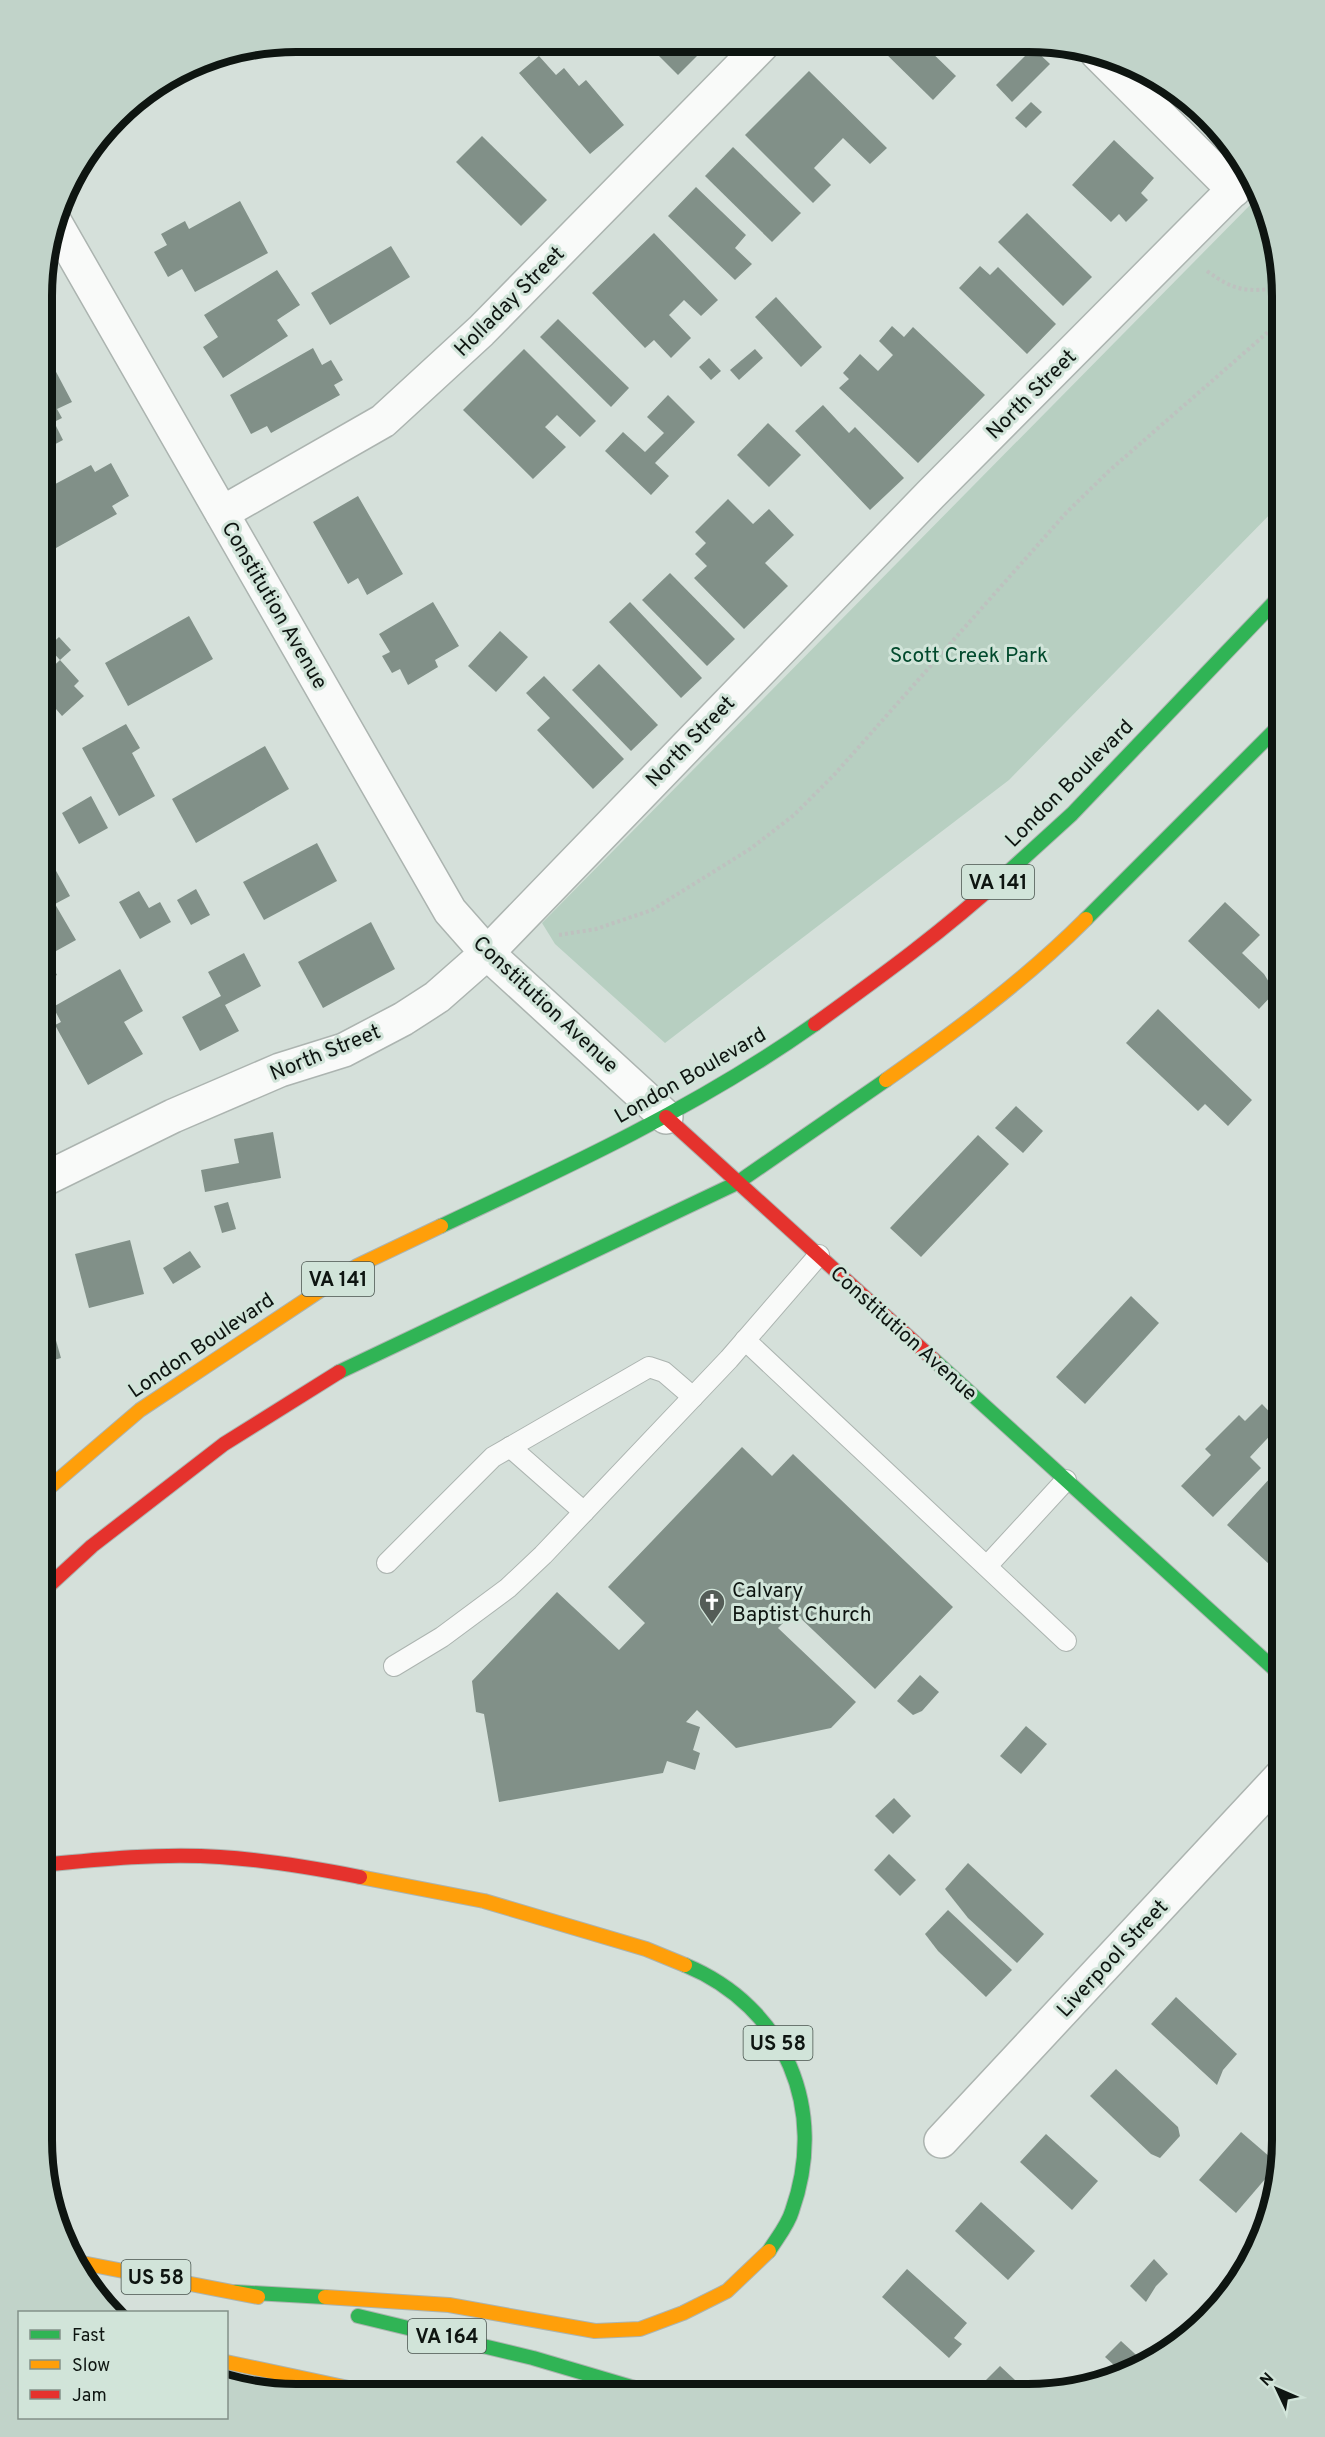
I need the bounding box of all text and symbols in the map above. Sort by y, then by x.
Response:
street label: Holladay Street [449,241,571,363]
street label: North Street [981,344,1083,446]
street label: Constitution Avenue [215,517,333,695]
park label: Scott Creek Park [890,643,1048,670]
street label: North Street [641,691,741,794]
street label: London Boulevard [1000,714,1140,854]
road number: VA 141 [962,865,1034,899]
street label: Constitution Avenue [466,931,623,1080]
street label: North Street [266,1019,385,1088]
street label: London Boulevard [610,1022,771,1131]
street label: Constitution Avenue [824,1261,982,1408]
road number: VA 141 [302,1262,374,1296]
street label: London Boulevard [124,1287,280,1405]
place label: Calvary Baptist Church [732,1578,872,1629]
church icon: Calvary Baptist Church [697,1587,727,1625]
street label: Liverpool Street [1052,1894,1175,2024]
road number: US 58 [744,2026,812,2060]
road number: US 58 [122,2260,190,2294]
legend [18,2311,228,2419]
road number: VA 164 [408,2319,486,2353]
text: Fast [72,2325,105,2348]
text: Slow [72,2355,110,2378]
north arrow [1247,2359,1307,2419]
text: N [1256,2369,1279,2391]
text: Jam [72,2385,107,2408]

